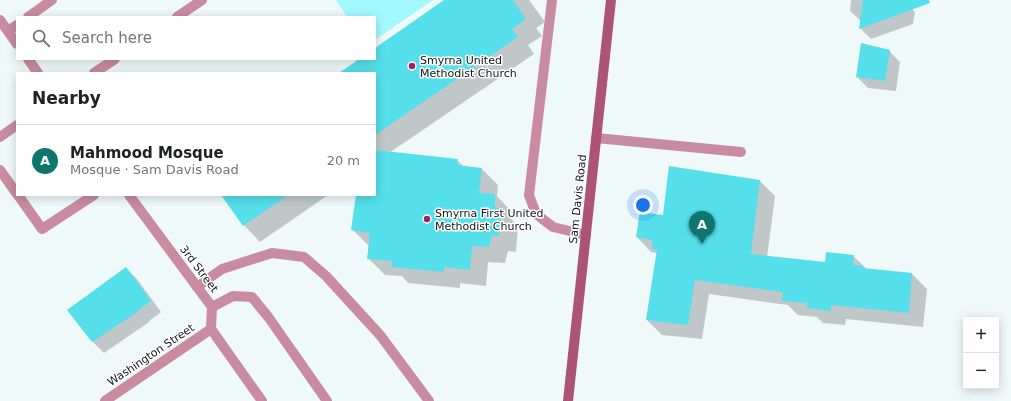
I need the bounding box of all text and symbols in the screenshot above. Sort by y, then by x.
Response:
search box [16,16,376,60]
icon: search [30,27,52,49]
text: Search here [62,29,152,47]
place label: Smyrna United Methodist Church [420,54,517,80]
marker: Smyrna United Methodist Church [407,61,417,71]
text: Nearby [32,88,101,108]
text: Mahmood Mosque [70,144,224,162]
text: A [40,153,50,168]
text: 20 m [327,153,360,168]
street label: Sam Davis Road [567,154,589,244]
text: Mosque · Sam Davis Road [70,162,239,177]
your location [633,195,653,215]
place label: Smyrna First United Methodist Church [435,207,544,233]
pin: A [689,211,715,244]
marker: Smyrna First United Methodist Church [422,214,432,224]
street label: 3rd Street [177,243,221,296]
map controls [963,317,999,389]
button: + [963,317,999,353]
street label: Washington Street [105,321,197,389]
button: − [963,353,999,389]

